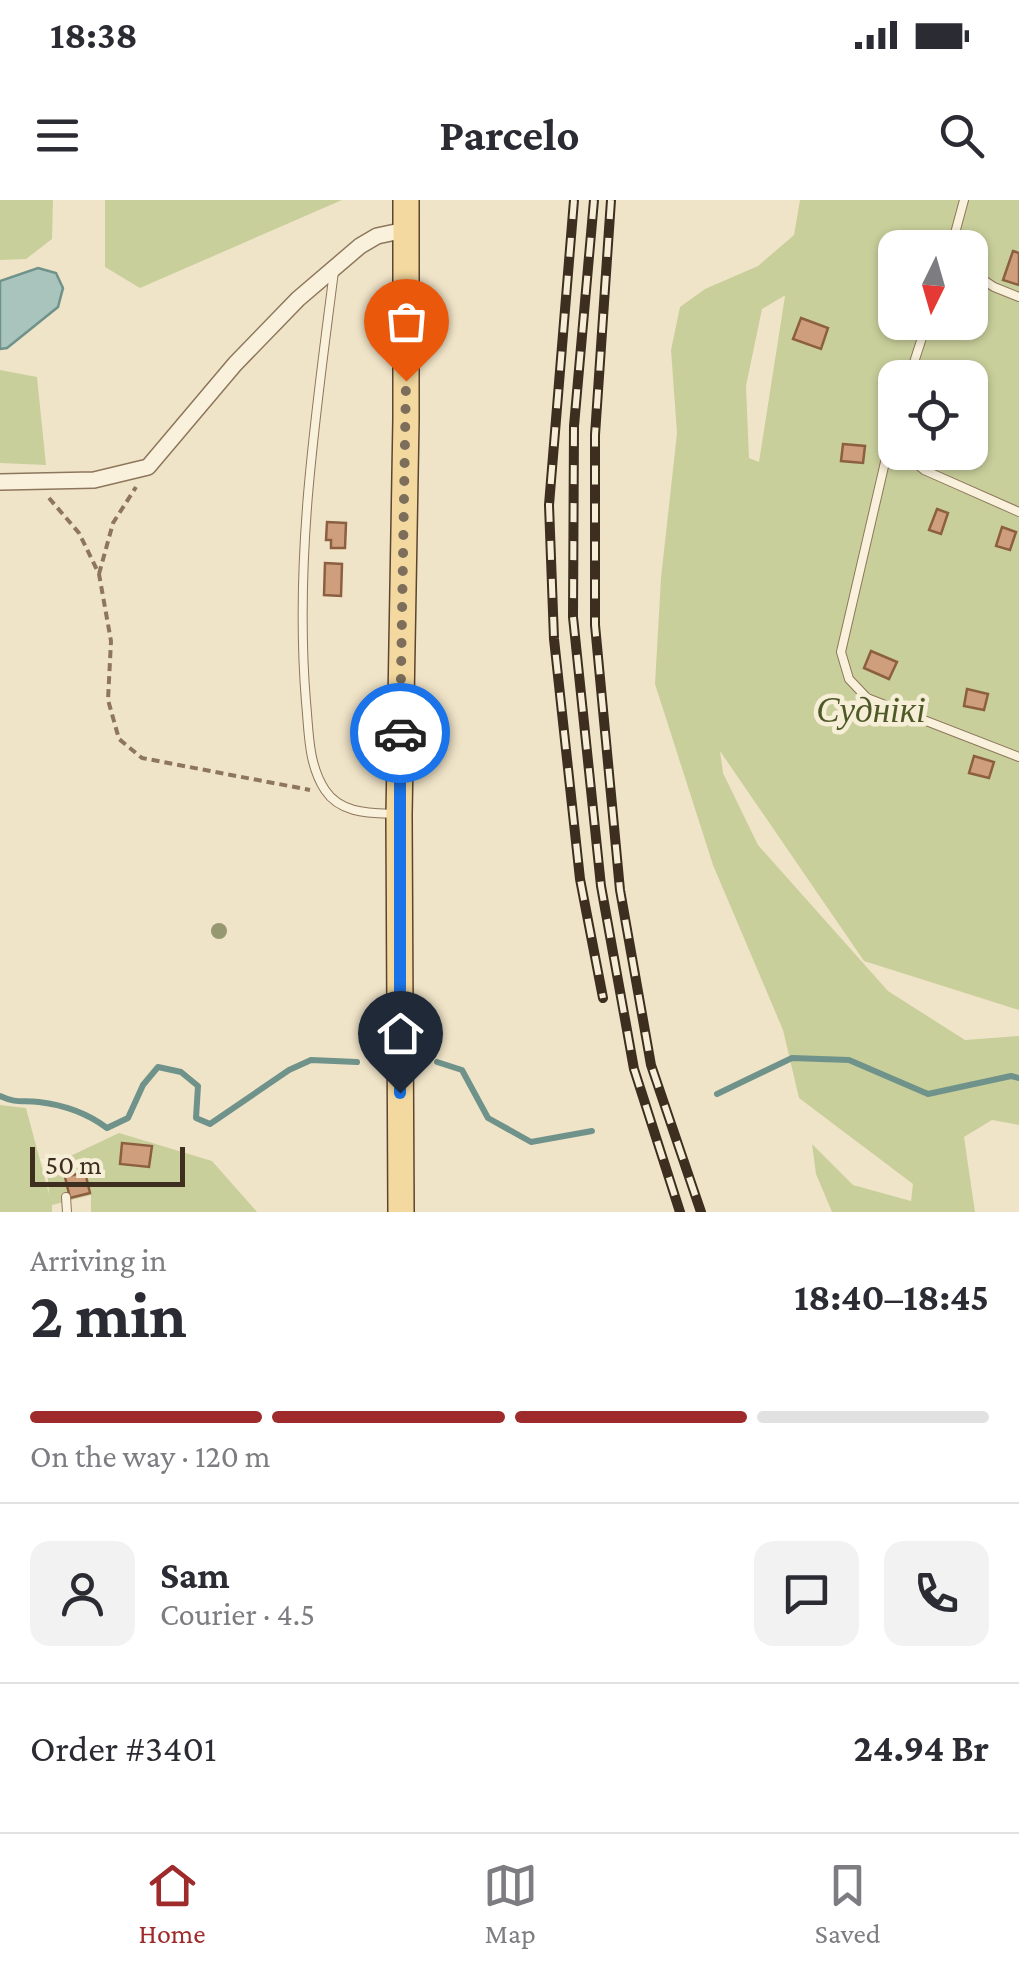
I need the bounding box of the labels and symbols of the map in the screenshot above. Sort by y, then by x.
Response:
north arrow [878,230,988,340]
pin [364,279,449,382]
courier [350,683,450,783]
park label: Суднікі [816,691,926,730]
pin [358,991,443,1094]
scale bar [30,1142,185,1186]

